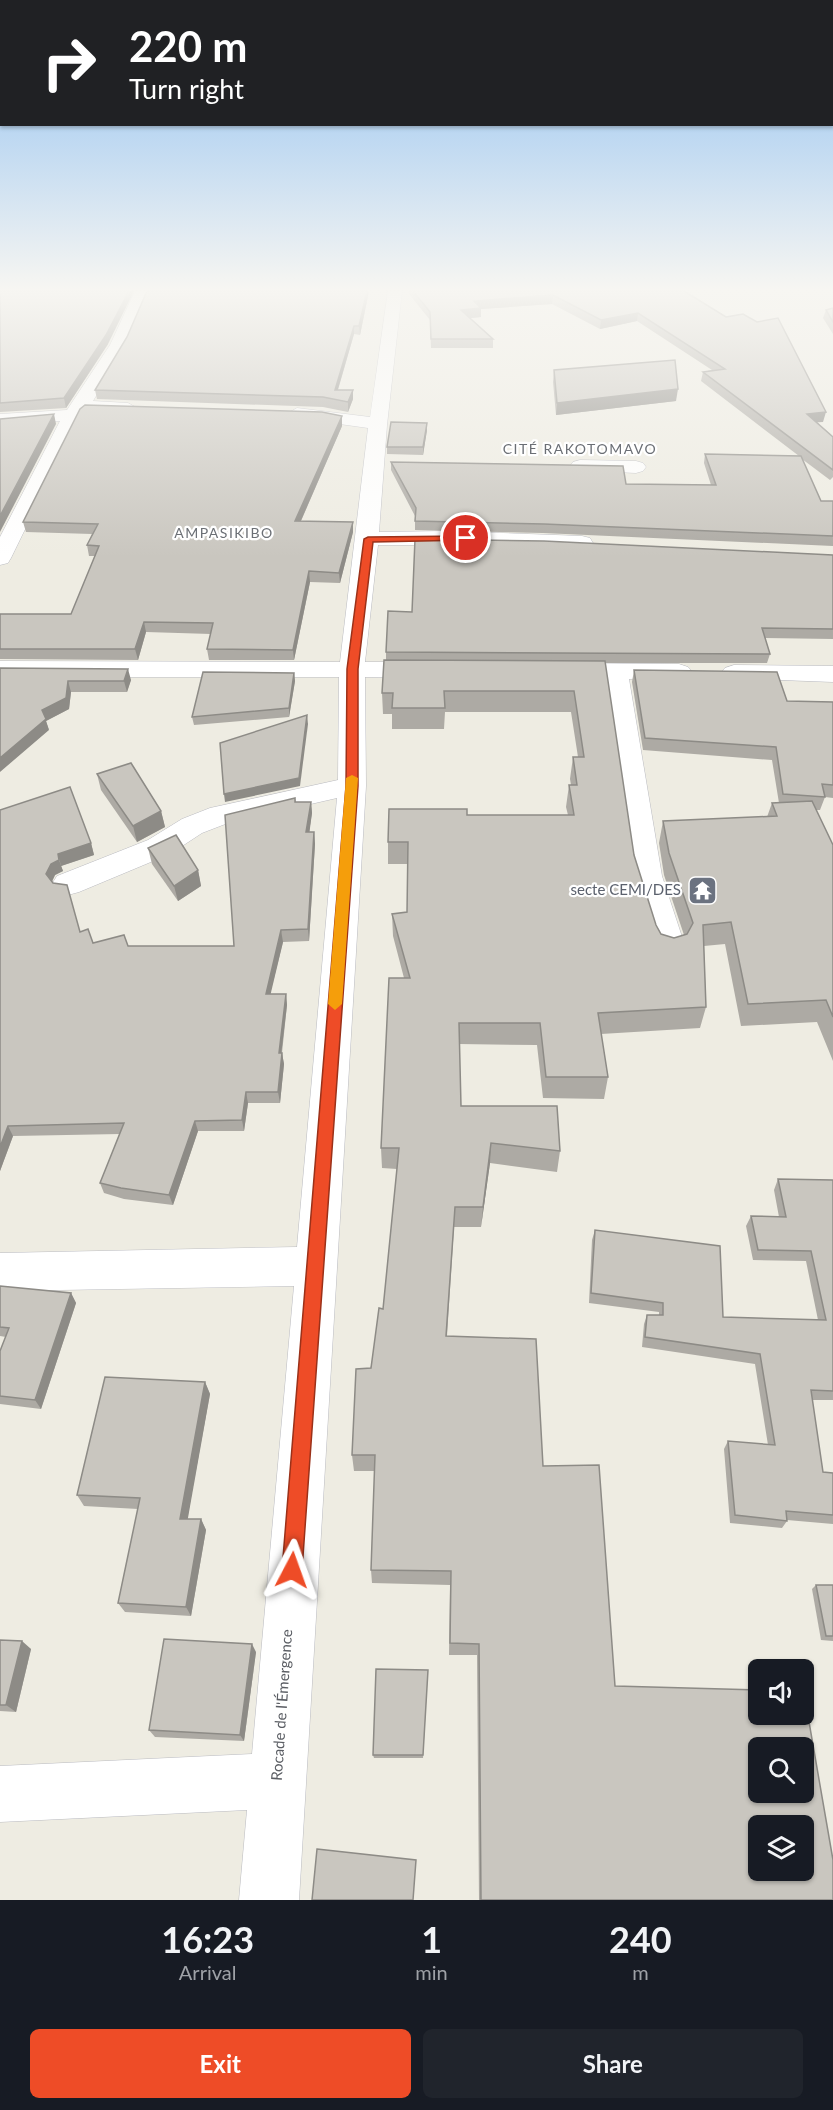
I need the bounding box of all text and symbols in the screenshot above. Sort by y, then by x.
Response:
text: 220 m [129,21,247,71]
icon: right [30,24,108,102]
text: Turn right [129,72,244,105]
district label: CITÉ RAKOTOMAVO [503,440,657,457]
pin [440,512,491,563]
icon: arrive [449,521,482,554]
district label: AMPASIKIBO [174,524,274,541]
temple icon: secte CEMI/DES [686,874,718,906]
place label: secte CEMI/DES [571,880,681,898]
position arrow [260,1538,324,1602]
street label: Rocade de l'Émergence [267,1628,295,1781]
map controls [748,1659,814,1881]
button: sound [748,1659,814,1725]
button: search [748,1737,814,1803]
button: layers [748,1815,814,1881]
text: 16:23 [161,1917,254,1961]
text: 1 [421,1917,442,1961]
text: 240 [609,1917,672,1961]
text: Arrival [179,1960,236,1984]
text: min [415,1960,448,1984]
text: m [632,1960,649,1984]
button: Exit [30,2029,411,2098]
button: Share [423,2029,803,2098]

